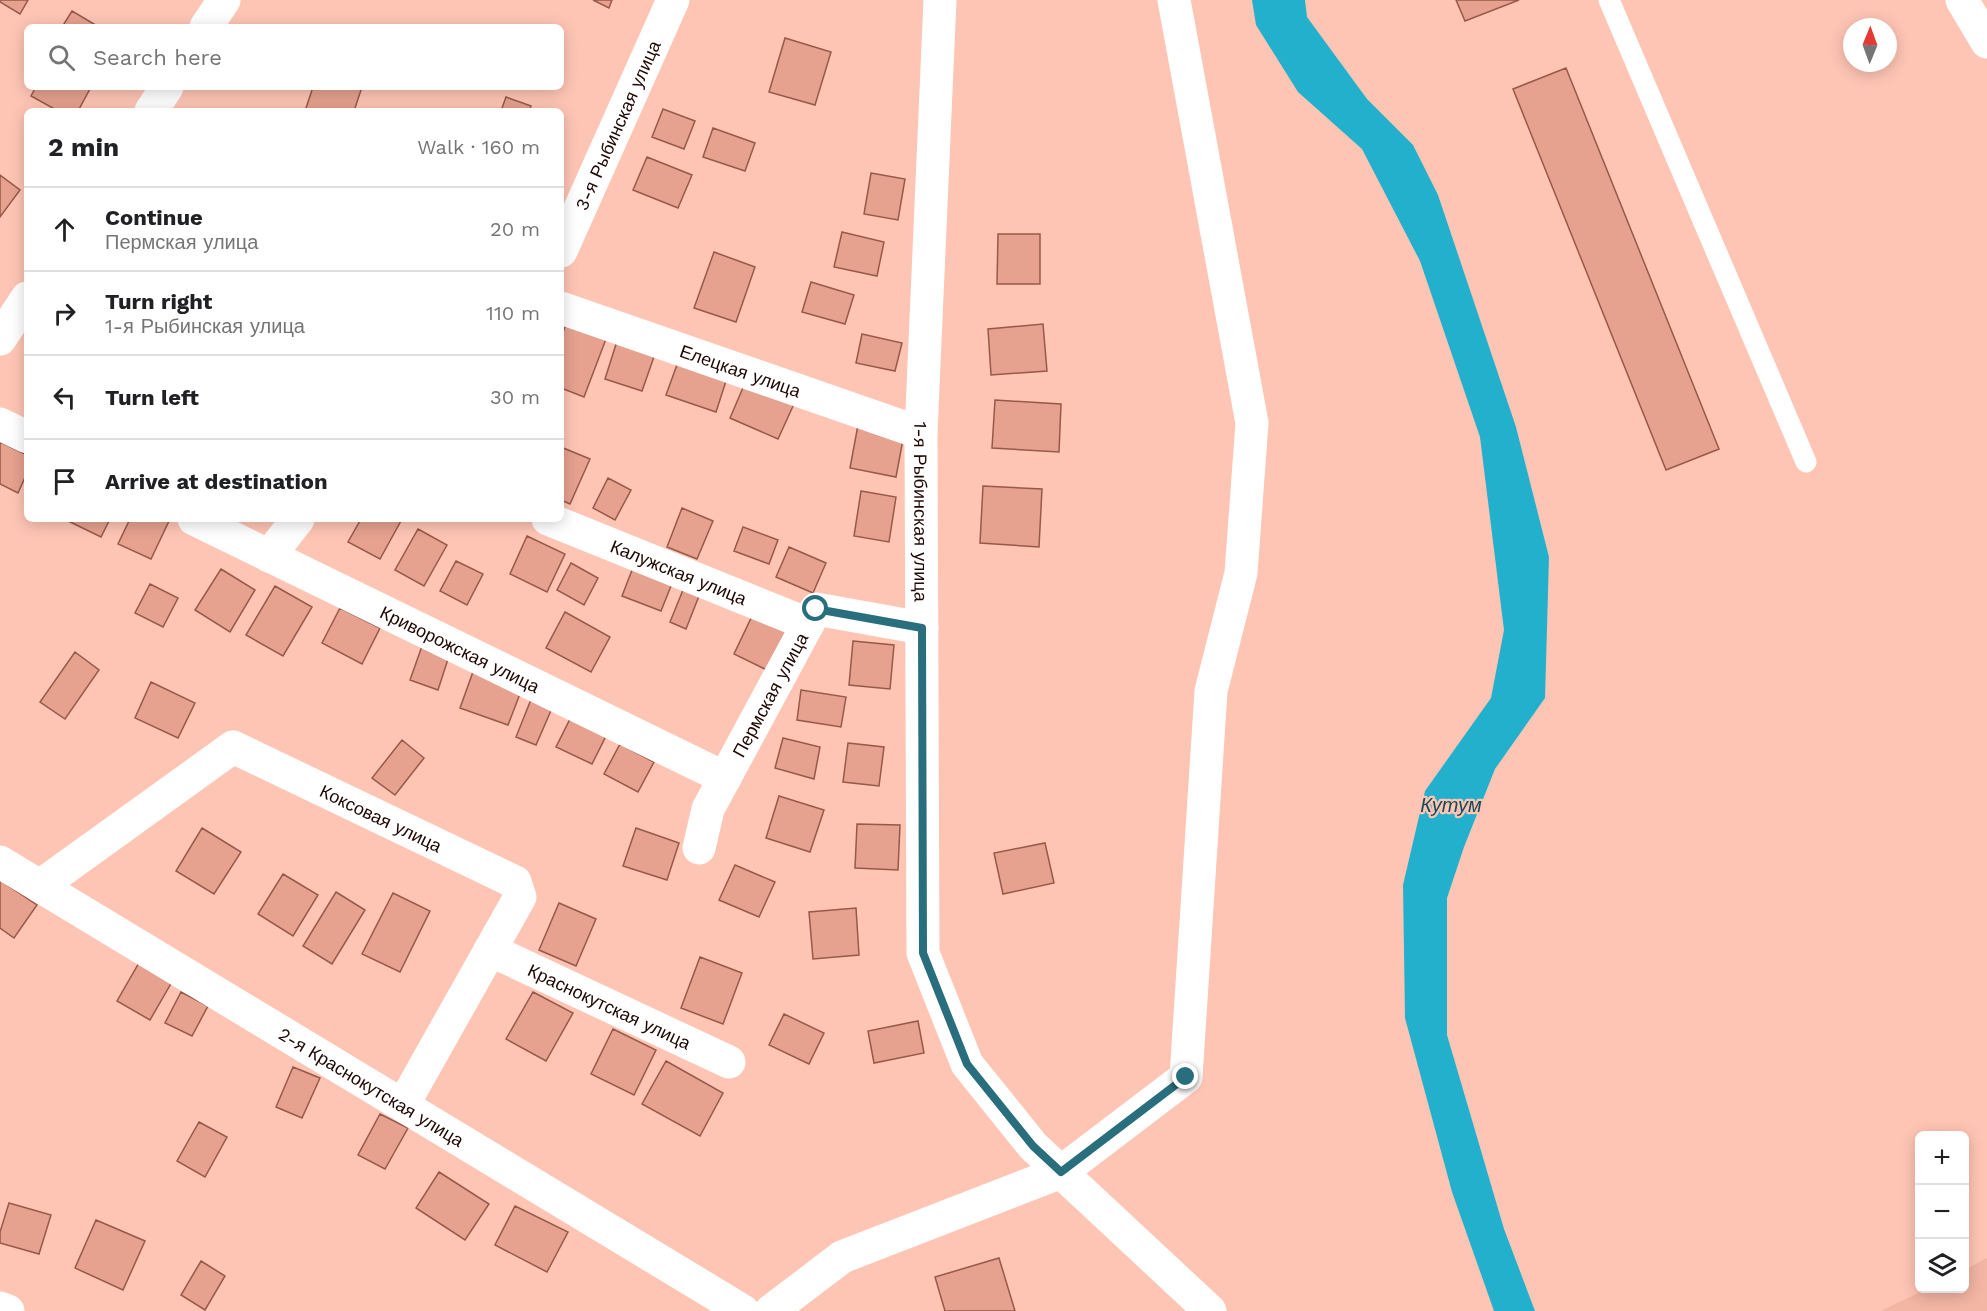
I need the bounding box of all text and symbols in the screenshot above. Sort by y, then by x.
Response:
north arrow [1843,18,1897,72]
search box [24,24,564,90]
street label: 3-я Рыбинская улица [570,36,665,213]
icon: search [45,41,78,74]
text: Search here [93,45,222,70]
text: 2 min [48,132,119,162]
text: Walk · 160 m [417,135,540,159]
text: Continue [105,205,203,230]
icon: ahead [48,213,81,246]
text: 20 m [490,217,540,241]
text: Пермская улица [105,230,258,254]
text: Turn right [105,289,212,314]
icon: right [48,297,81,330]
text: 110 m [486,301,540,325]
text: 1-я Рыбинская улица [105,314,305,338]
street label: Елецкая улица [677,340,805,401]
icon: left [48,381,81,414]
text: Turn left [105,385,199,410]
text: 30 m [490,385,540,409]
street label: 1-я Рыбинская улица [910,421,932,603]
icon: arrive [48,465,81,498]
text: Arrive at destination [105,469,328,494]
street label: Калужская улица [608,535,751,609]
route start [802,595,828,621]
street label: Криворожская улица [377,601,544,697]
street label: Пермская улица [728,628,812,760]
street label: Коксовая улица [317,780,446,856]
water label: Кутум [1420,793,1482,817]
street label: Краснокутская улица [525,959,695,1054]
street label: 2-я Краснокутская улица [275,1023,469,1151]
route end [1172,1063,1198,1089]
map controls [1915,1131,1969,1293]
button: + [1915,1131,1969,1185]
button: − [1915,1185,1969,1239]
button: layers [1915,1239,1969,1293]

